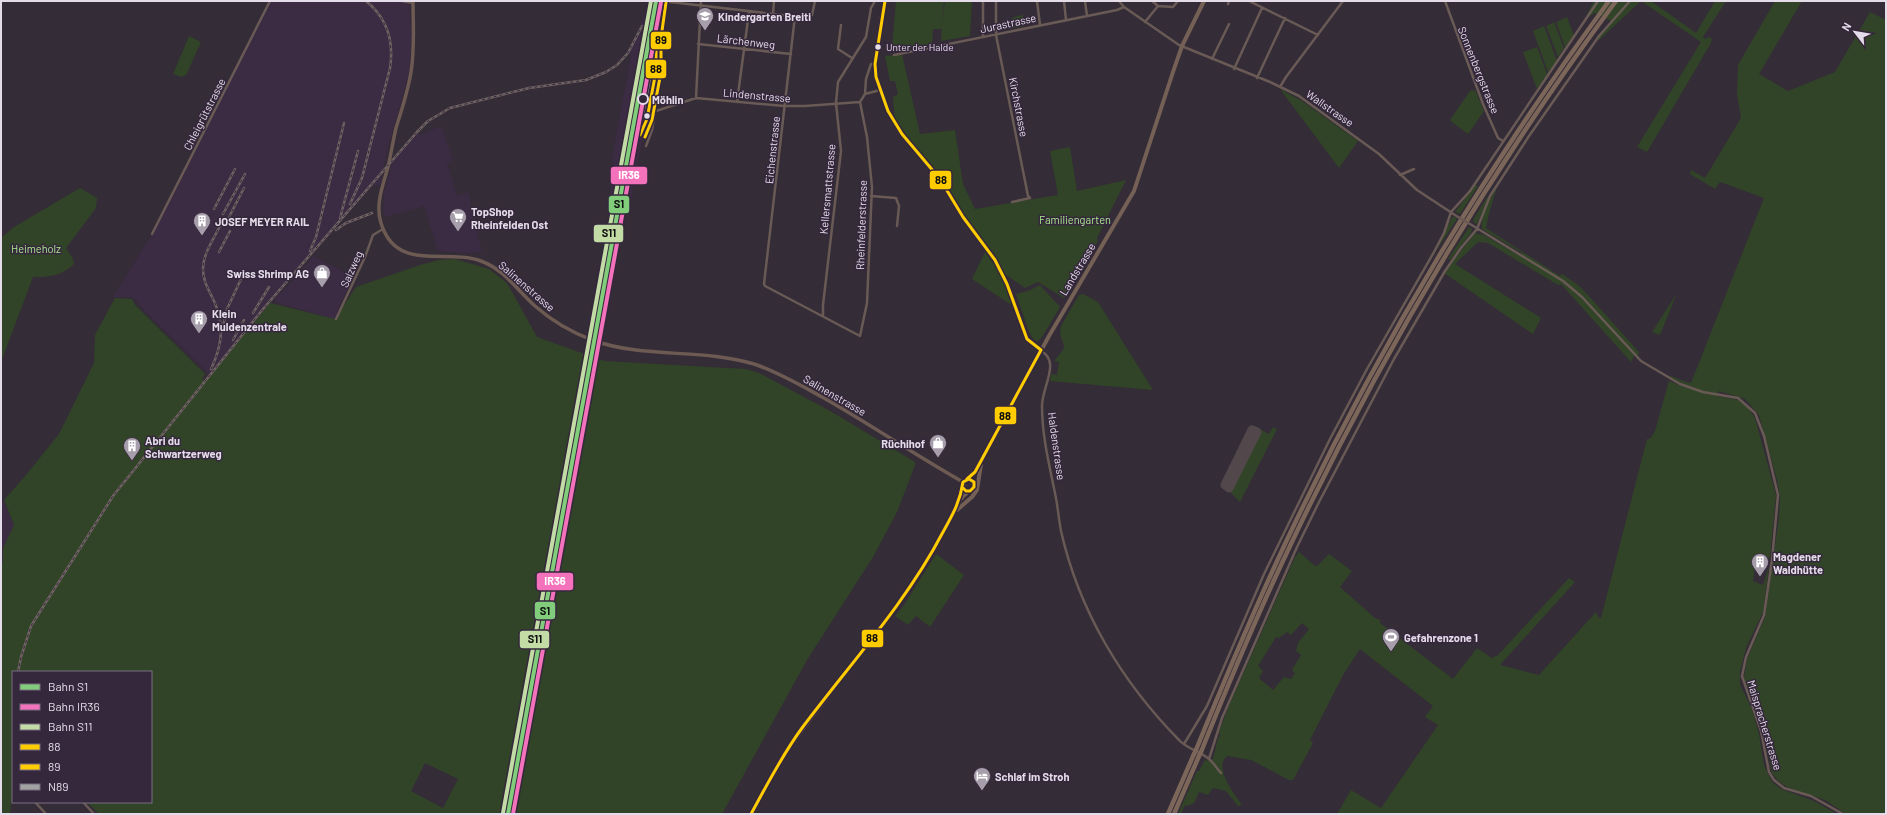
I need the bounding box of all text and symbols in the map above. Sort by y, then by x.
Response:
school or university icon: Kindergarten Breiti [695,6,715,31]
place label: Kindergarten Breiti [718,10,811,23]
street label: Jurastrasse [979,11,1037,35]
north arrow [1835,12,1875,52]
text: N [1839,20,1853,33]
street label: Sonnenbergstrasse [1456,25,1502,115]
line badge: 89 [650,31,672,50]
street label: Lärchenweg [716,31,776,51]
text: 89 [655,33,667,46]
place label: Unter der Halde [886,41,954,53]
marker: Unter der Halde [873,42,883,52]
line badge: 88 [645,59,667,79]
text: 88 [650,62,662,75]
street label: Chleigrütstrasse [180,76,228,152]
street label: Kirchstrasse [1007,76,1031,138]
street label: Lindenstrasse [723,86,792,104]
street label: Wallstrasse [1304,87,1356,129]
marker: Möhlin [637,93,649,105]
place label: Möhlin [652,93,683,106]
unlabelled marker [642,111,652,121]
street label: Eichenstrasse [762,115,782,184]
street label: Kellersmattstrasse [817,143,837,235]
line badge: IR36 [610,166,648,185]
text: IR36 [618,168,640,181]
line badge: 88 [929,170,952,190]
text: 88 [935,173,947,186]
street label: Rheinfelderstrasse [853,180,869,270]
line badge: S1 [608,195,630,214]
text: S1 [614,197,624,210]
place label: TopShop Rheinfelden Ost [471,205,548,231]
supermarket icon: TopShop Rheinfelden Ost [448,207,468,232]
building icon: JOSEF MEYER RAIL [192,211,212,236]
park label: Familiengarten [1039,213,1111,226]
place label: JOSEF MEYER RAIL [215,215,309,228]
line badge: S11 [593,224,624,243]
text: S11 [602,226,616,239]
street label: Landstrasse [1056,240,1098,298]
park label: Heimeholz [11,242,61,255]
street label: Salzweg [337,248,365,289]
street label: Salinenstrasse [496,258,558,314]
shop icon: Swiss Shrimp AG [312,263,332,288]
place label: Swiss Shrimp AG [227,267,309,280]
place label: Klein Muldenzentrale [212,307,287,333]
building icon: Klein Muldenzentrale [189,309,209,334]
street label: Salinenstrasse [801,372,869,418]
line badge: 88 [994,406,1017,425]
text: 88 [999,409,1011,422]
street label: Haldenstrasse [1046,411,1068,481]
shop icon: Rüchihof [928,433,948,458]
place label: Abri du Schwartzerweg [145,434,222,460]
building icon: Abri du Schwartzerweg [122,436,142,461]
place label: Rüchihof [881,437,925,450]
place label: Magdener Waldhütte [1773,550,1823,576]
building icon: Magdener Waldhütte [1750,552,1770,577]
line badge: IR36 [536,572,574,591]
text: IR36 [544,574,566,587]
line badge: S1 [534,601,556,620]
text: S1 [540,604,550,617]
sports icon: Gefahrenzone 1 [1381,627,1401,652]
line badge: 88 [861,629,884,648]
line badge: S11 [519,630,550,649]
text: 88 [866,631,878,644]
place label: Gefahrenzone 1 [1404,631,1478,644]
text: S11 [528,632,542,645]
legend [12,671,152,803]
street label: Maispracherstrasse [1745,678,1785,772]
text: Bahn S1 [48,679,88,693]
text: Bahn IR36 [48,699,100,713]
text: Bahn S11 [48,719,92,733]
text: 88 [48,739,61,753]
text: 89 [48,759,61,773]
hotel icon: Schlaf im Stroh [972,766,992,791]
place label: Schlaf im Stroh [995,770,1069,783]
text: N89 [48,779,69,793]

